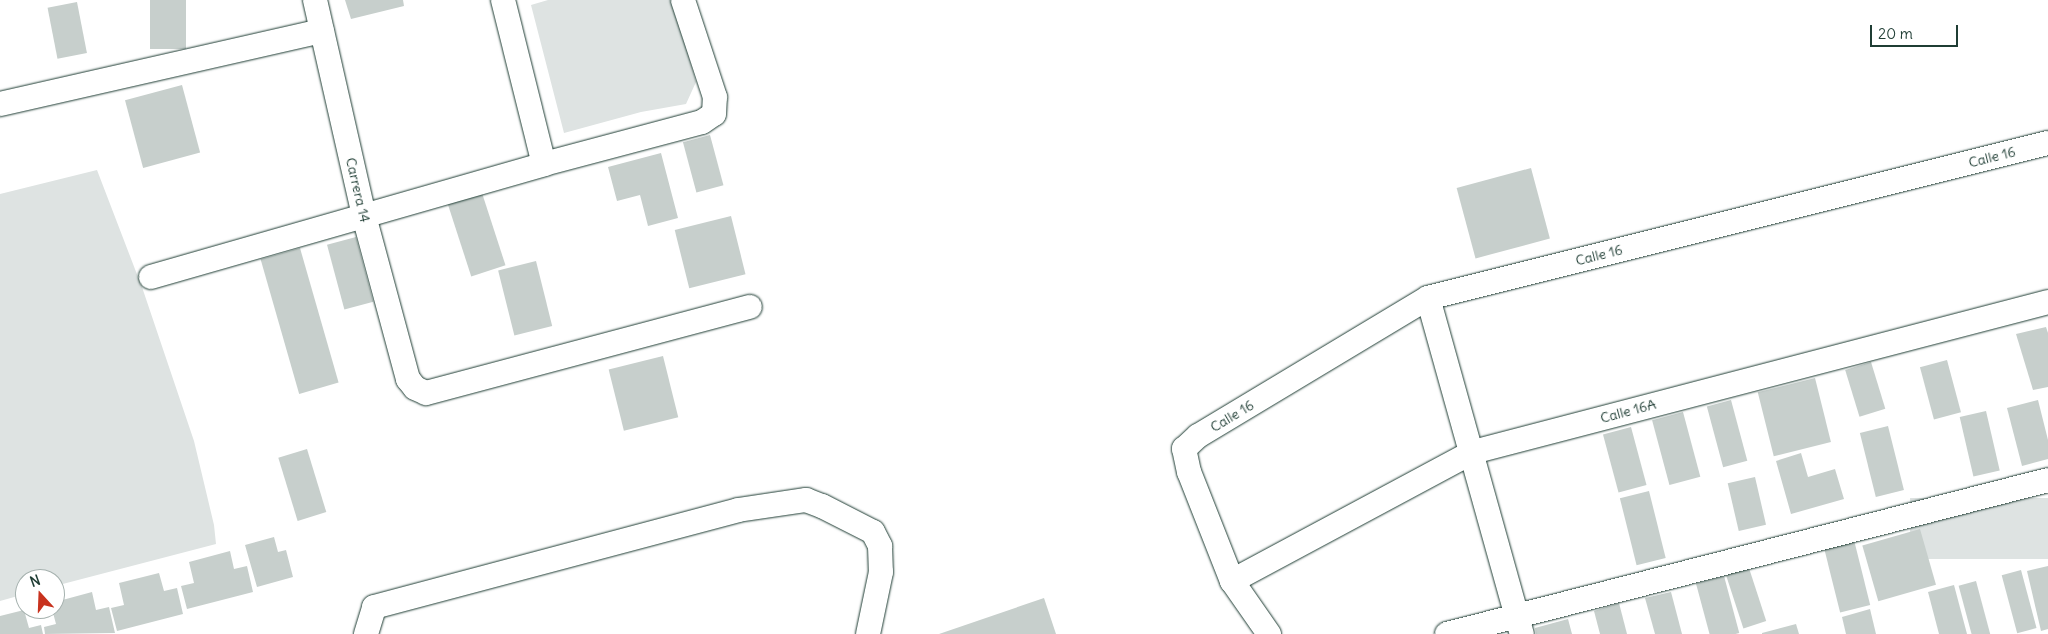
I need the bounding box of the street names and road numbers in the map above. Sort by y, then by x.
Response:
street label: Calle 16 [1967,143,2017,171]
street label: Carrera 14 [342,156,374,224]
street label: Calle 16 [1574,241,1624,269]
street label: Calle 16 [1207,396,1257,436]
street label: Calle 16A [1598,396,1658,426]

